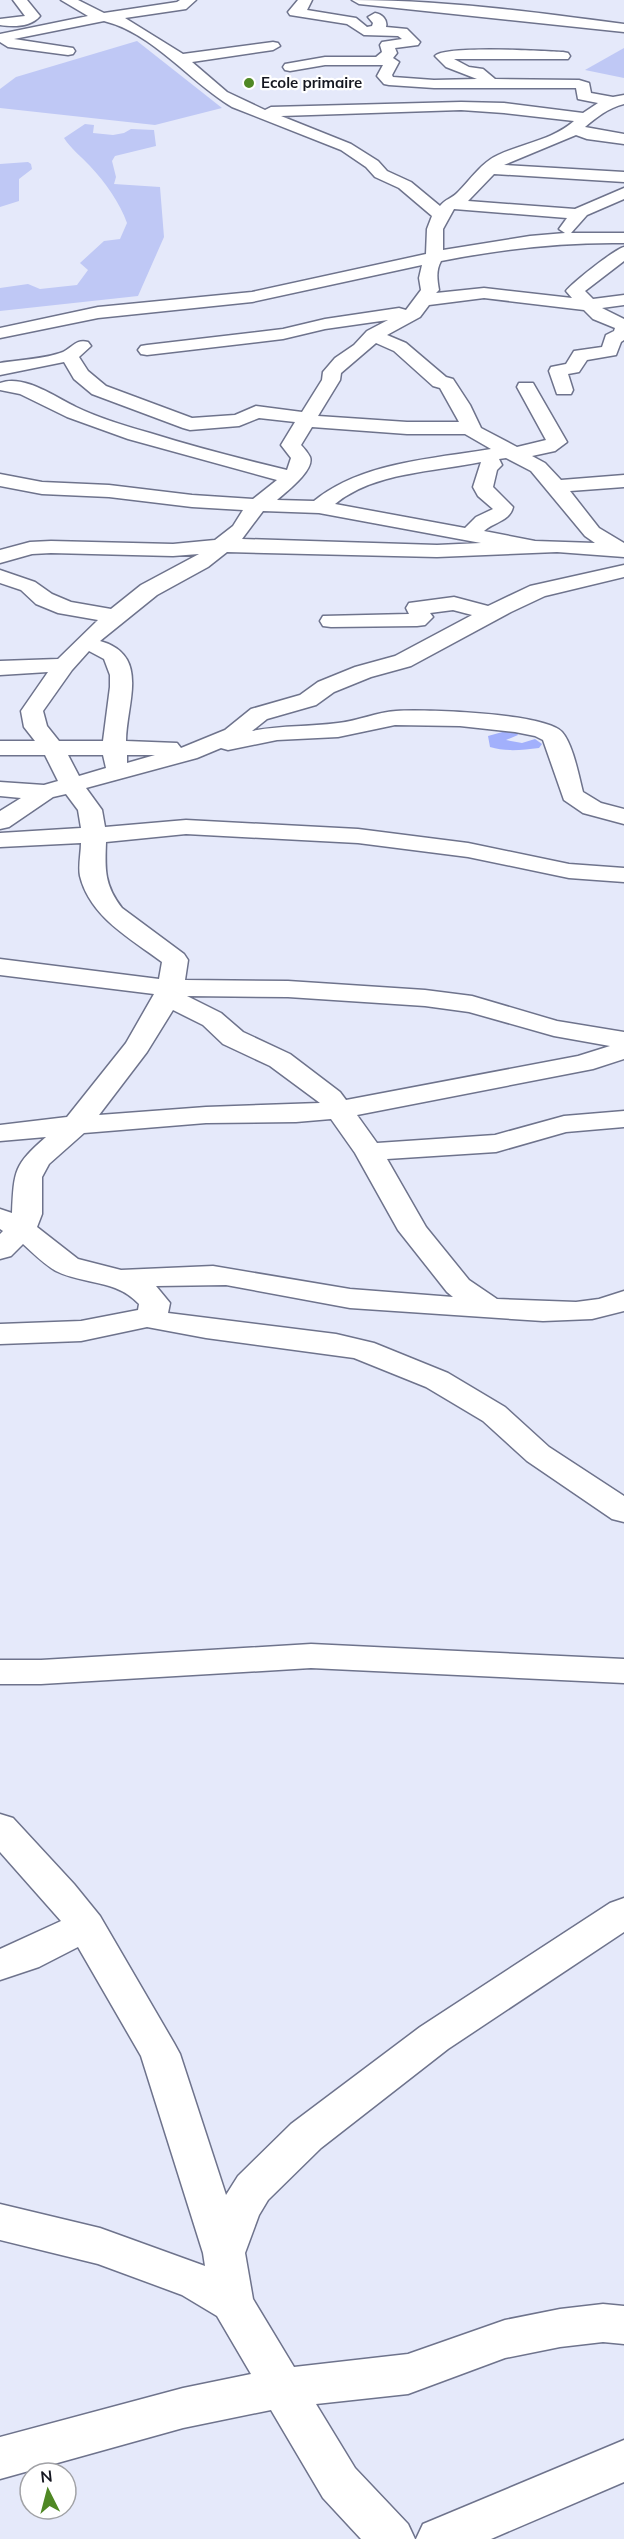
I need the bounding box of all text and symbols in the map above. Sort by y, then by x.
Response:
place label: Ecole primaire [261,73,362,92]
marker: Ecole primaire [242,76,256,90]
north arrow [18,2461,78,2521]
text: N [39,2466,53,2487]

